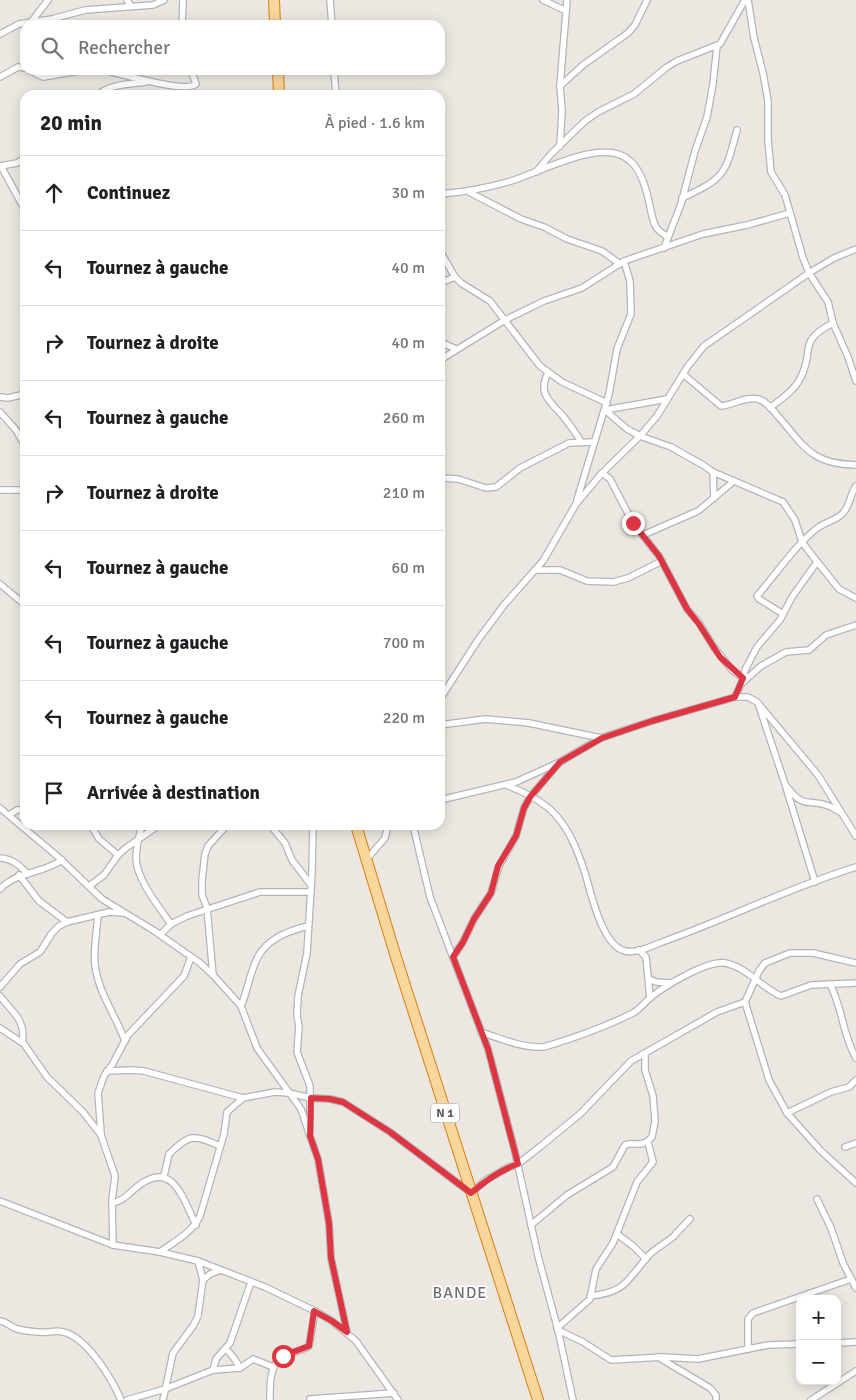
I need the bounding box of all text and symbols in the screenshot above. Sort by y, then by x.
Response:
search box [20,20,445,75]
icon: search [38,34,66,62]
text: Rechercher [78,36,170,60]
text: 20 min [40,110,102,136]
text: À pied · 1.6 km [325,113,425,133]
icon: ahead [40,179,68,207]
text: Continuez [87,181,170,205]
text: 30 m [391,183,425,203]
icon: left [40,254,68,282]
text: Tournez à gauche [87,256,228,280]
text: 40 m [391,258,425,278]
icon: right [40,329,68,357]
text: Tournez à droite [87,331,219,355]
text: 40 m [391,333,425,353]
icon: left [40,404,68,432]
text: Tournez à gauche [87,406,228,430]
text: 260 m [383,408,425,428]
icon: right [40,479,68,507]
text: Tournez à droite [87,481,219,505]
text: 210 m [383,483,425,503]
route end [622,512,645,535]
icon: left [40,554,68,582]
text: Tournez à gauche [87,556,228,580]
text: 60 m [391,558,425,578]
icon: left [40,629,68,657]
text: Tournez à gauche [87,631,228,655]
text: 700 m [383,633,425,653]
icon: left [40,704,68,732]
text: Tournez à gauche [87,706,228,730]
text: 220 m [383,708,425,728]
icon: arrive [40,779,68,807]
text: Arrivée à destination [87,781,260,805]
road number: N 1 [431,1104,459,1122]
district label: BANDE [433,1283,487,1303]
map controls [796,1295,841,1385]
button: + [796,1295,841,1340]
button: − [796,1340,841,1385]
route start [272,1345,295,1368]

